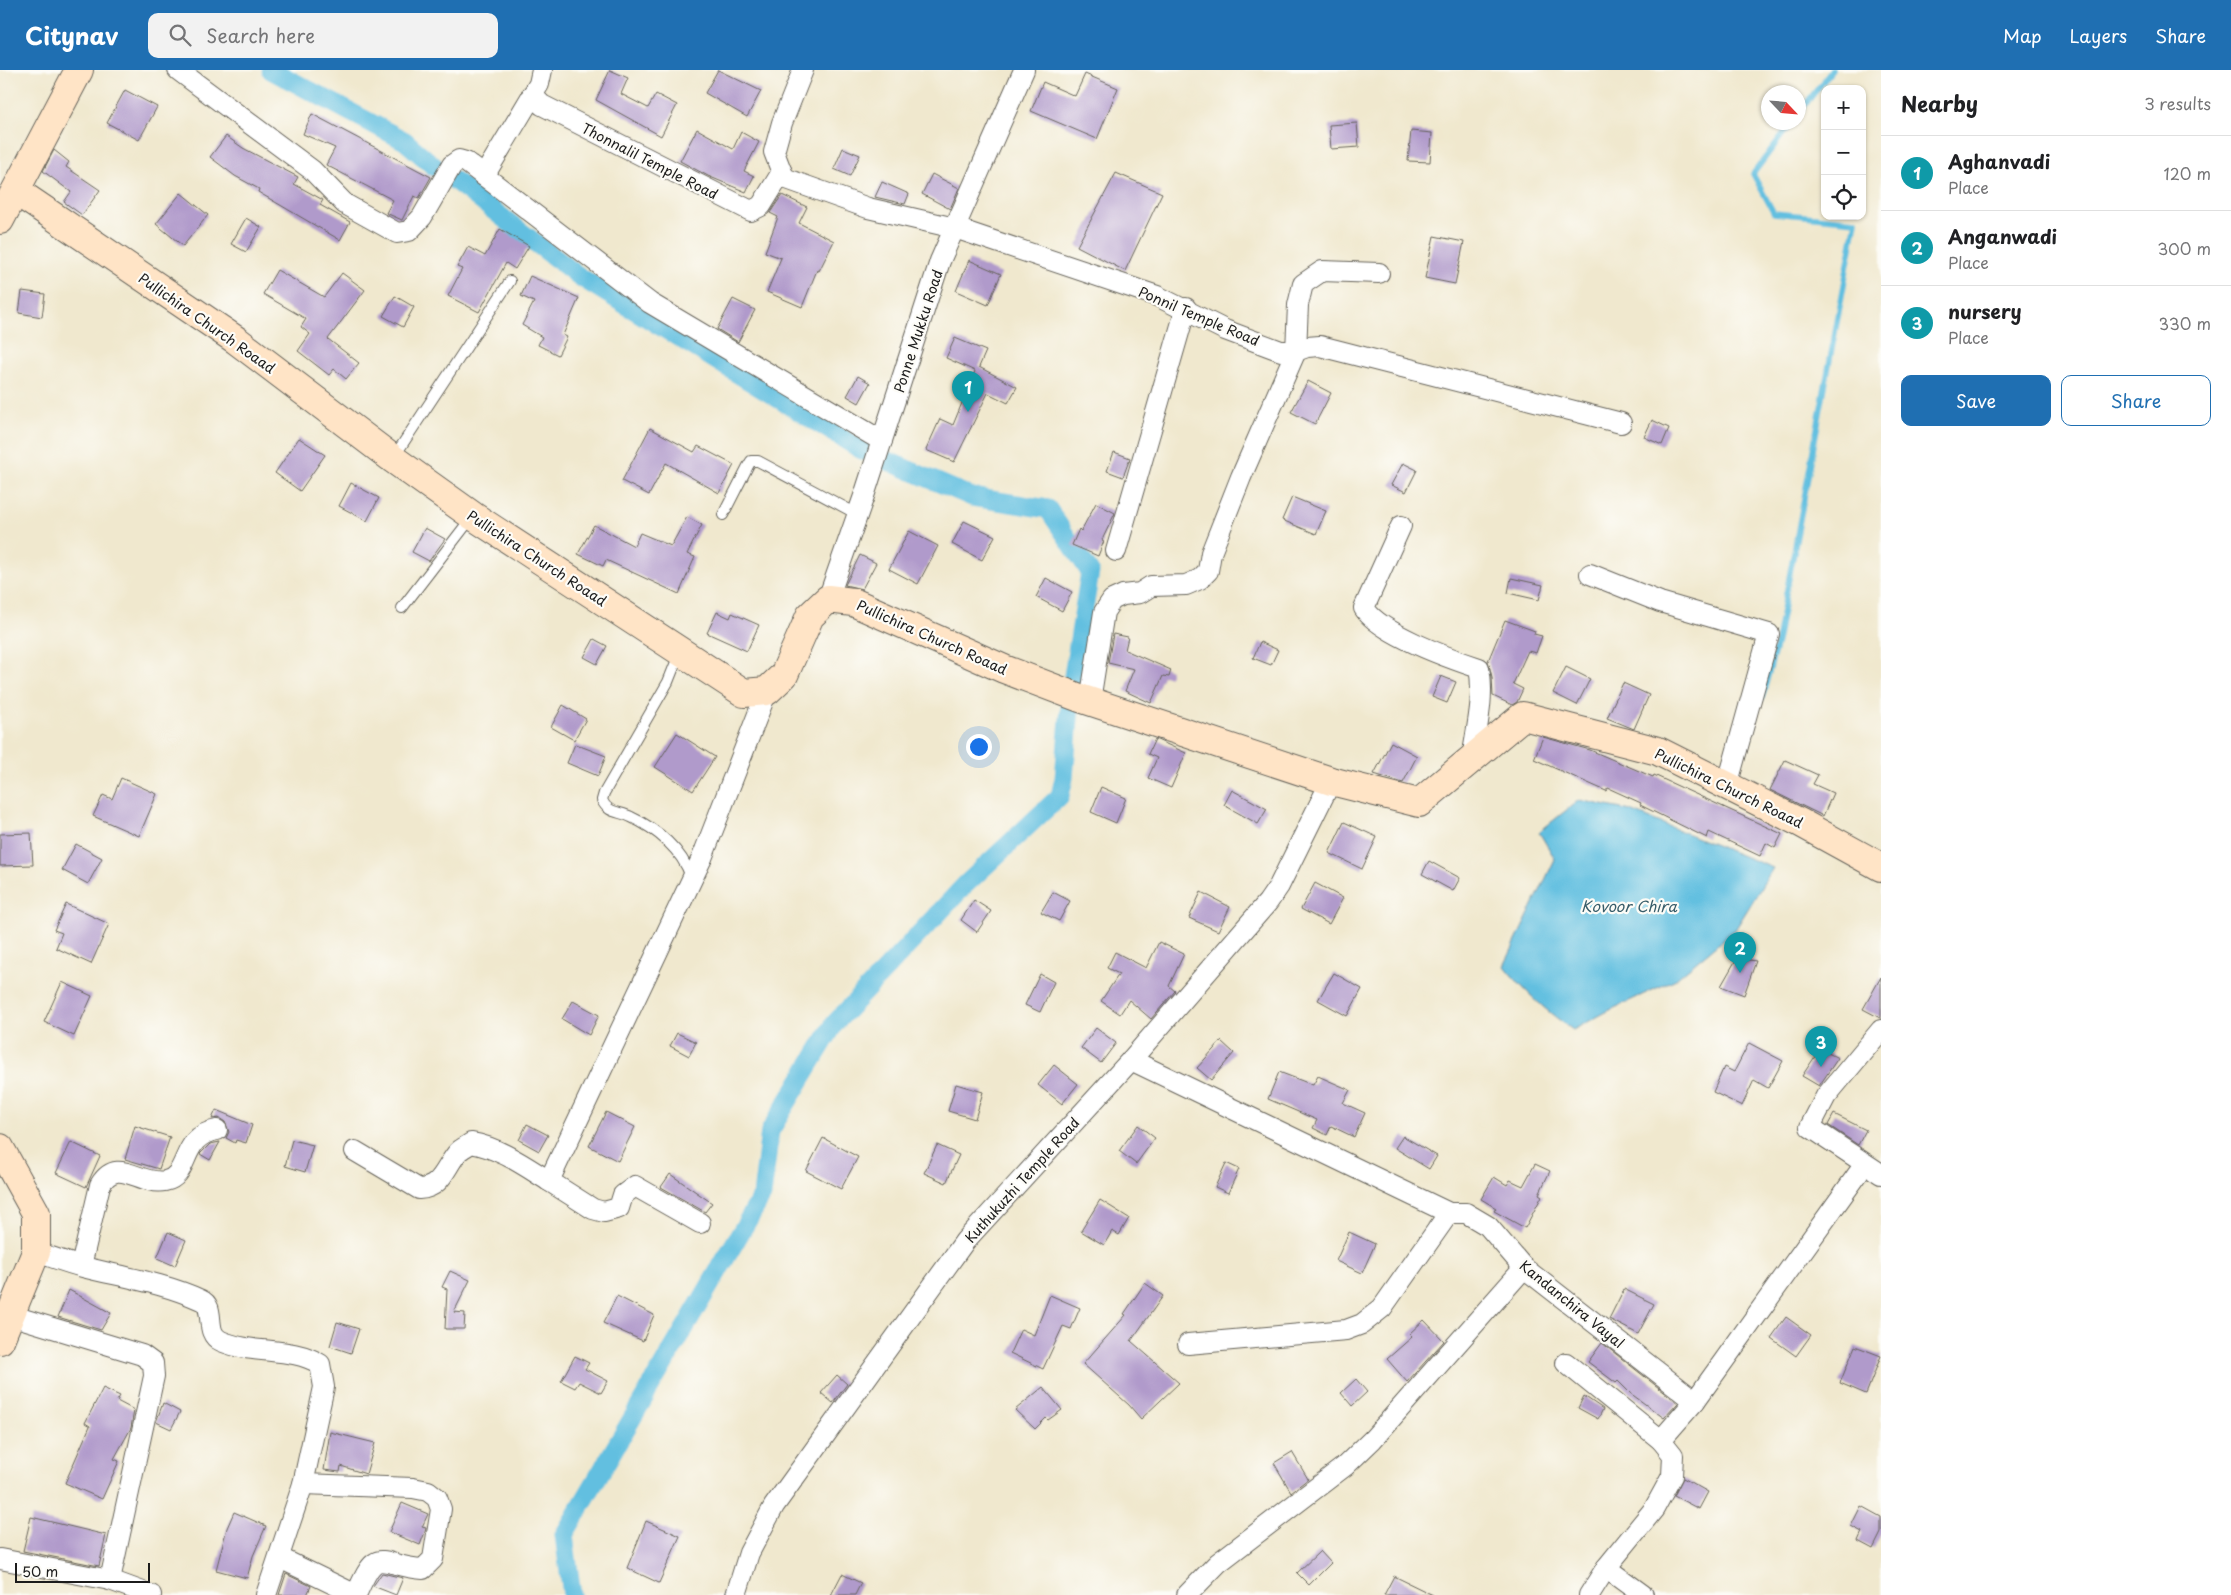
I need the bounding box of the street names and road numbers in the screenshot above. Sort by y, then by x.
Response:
street label: Thonnalil Temple Road [578,117,722,205]
street label: Ponne Mukku Road [888,267,948,395]
street label: Pullichira Church Roaad [134,268,280,379]
street label: Ponnil Temple Road [1135,281,1263,351]
street label: Pullichira Church Roaad [463,505,611,611]
street label: Pullichira Church Roaad [853,594,1011,680]
street label: Pullichira Church Roaad [1651,743,1807,833]
street label: Kuthukuzhi Temple Road [960,1113,1084,1247]
street label: Kandanchira Vayal [1515,1255,1629,1353]

